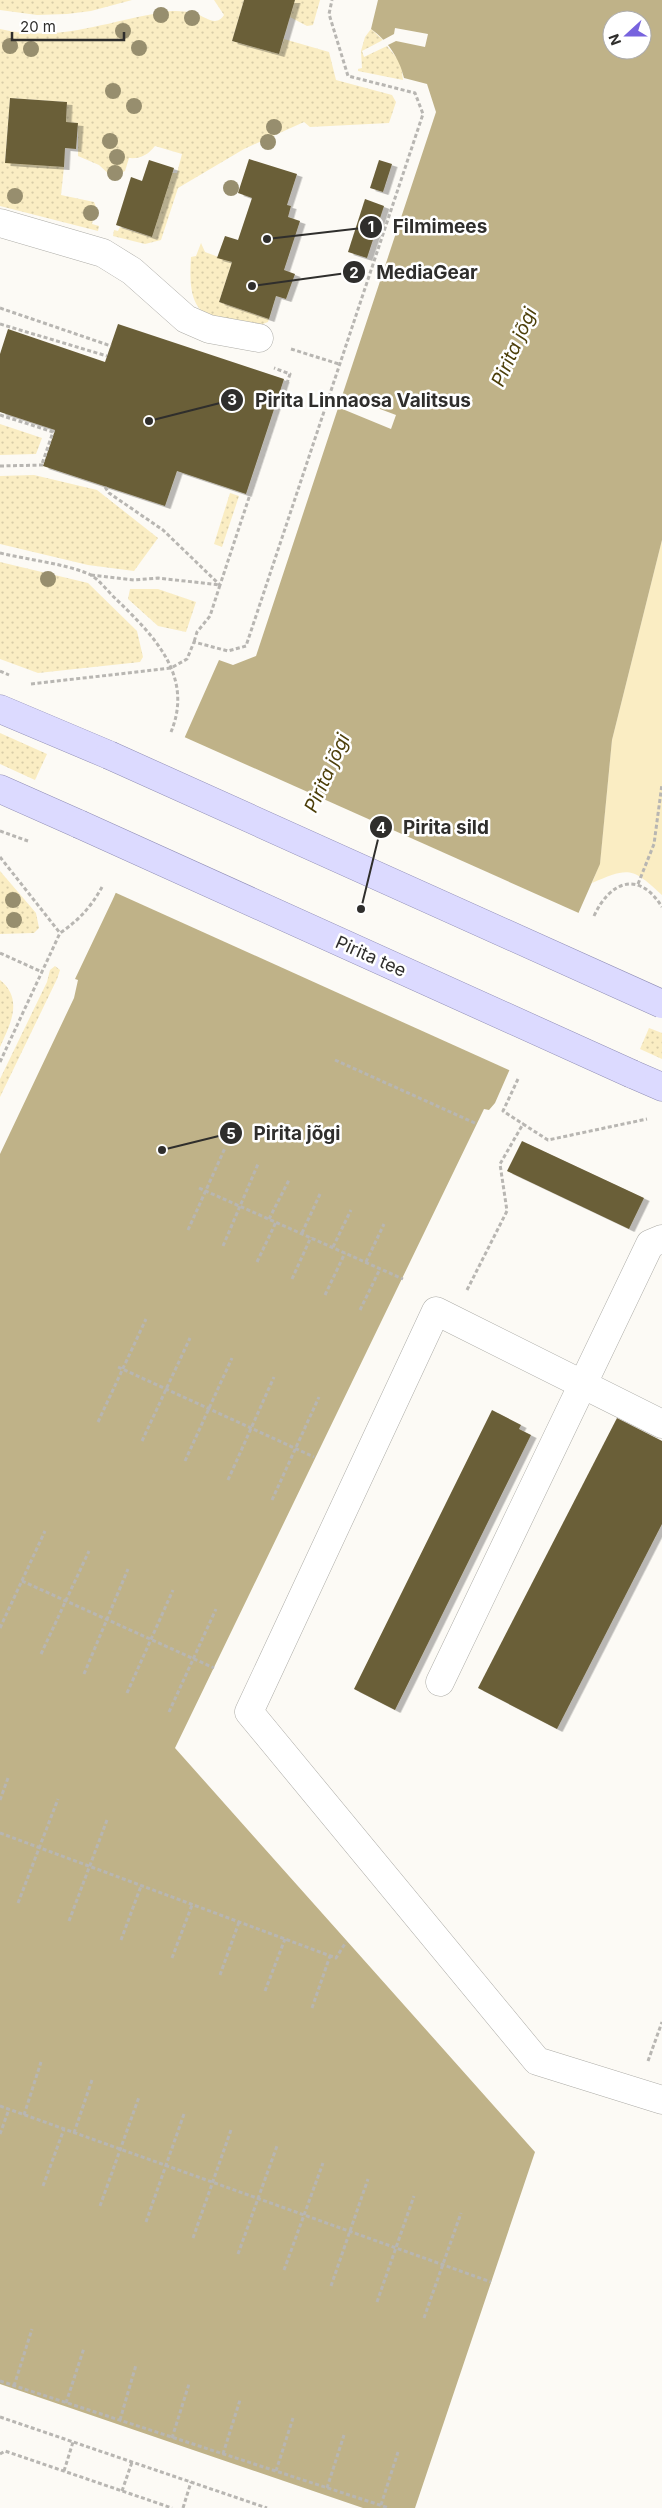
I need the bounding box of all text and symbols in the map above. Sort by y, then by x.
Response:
scale bar [12,10,125,42]
north arrow [602,10,652,60]
text: 20 m [20,17,56,36]
text: N [605,32,624,48]
callout: Filmimees [358,210,498,244]
text: Filmimees [393,215,487,238]
text: 1 [368,217,374,236]
callout: MediaGear [342,255,488,289]
text: MediaGear [376,261,478,284]
text: 2 [349,263,359,282]
water label: Pirita jõgi [486,304,542,390]
callout: Pirita Linnaosa Valitsus [220,383,481,417]
text: Pirita Linnaosa Valitsus [255,389,471,412]
text: 3 [227,390,237,409]
water label: Pirita jõgi [299,730,355,816]
callout: Pirita sild [368,810,499,844]
text: Pirita sild [403,816,489,839]
text: 4 [376,818,386,837]
street label: Pirita tee [332,931,410,981]
callout: Pirita jõgi [219,1116,351,1150]
text: Pirita jõgi [253,1122,341,1145]
text: 5 [226,1124,236,1143]

